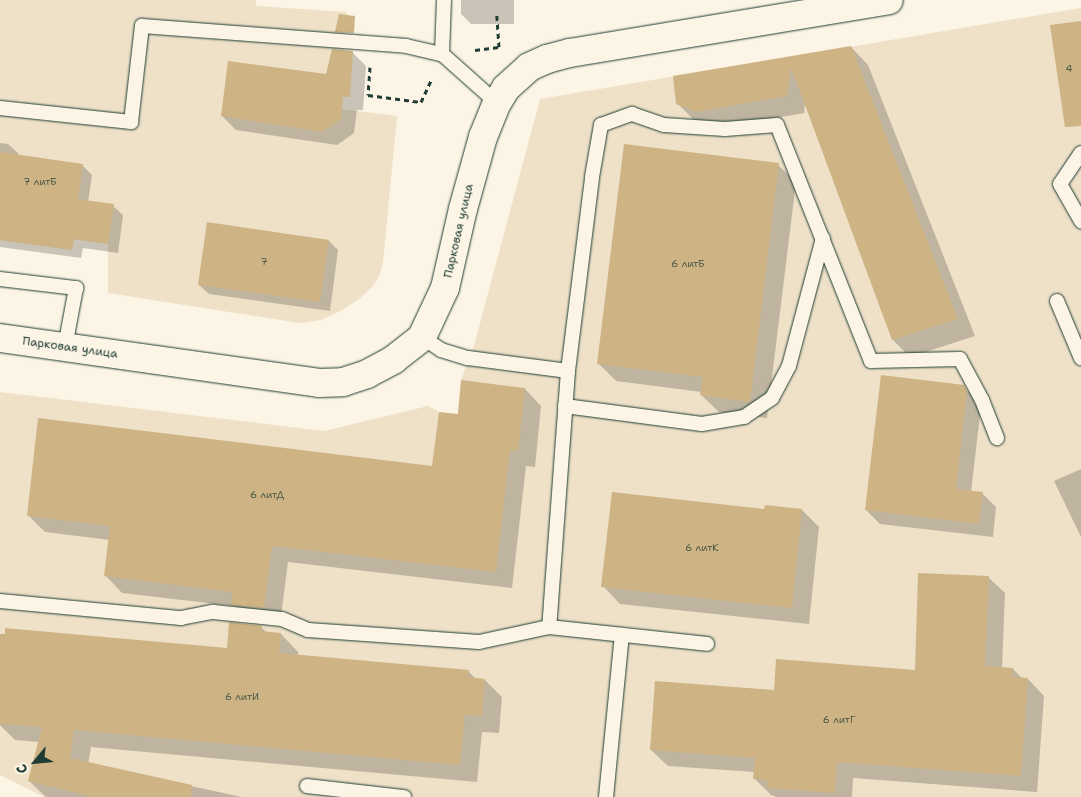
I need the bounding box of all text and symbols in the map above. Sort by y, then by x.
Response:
house number: 4 [1066,63,1072,75]
house number: 7 литБ [23,176,57,188]
street label: Парковая улица [441,183,477,279]
house number: 7 [261,256,267,268]
house number: 6 литБ [671,258,705,270]
street label: Парковая улица [21,334,119,362]
house number: 6 литД [250,489,284,501]
house number: 6 литК [685,542,719,554]
house number: 6 литИ [225,691,259,703]
house number: 6 литГ [823,714,855,726]
north arrow [10,737,60,787]
text: С [12,761,32,777]

